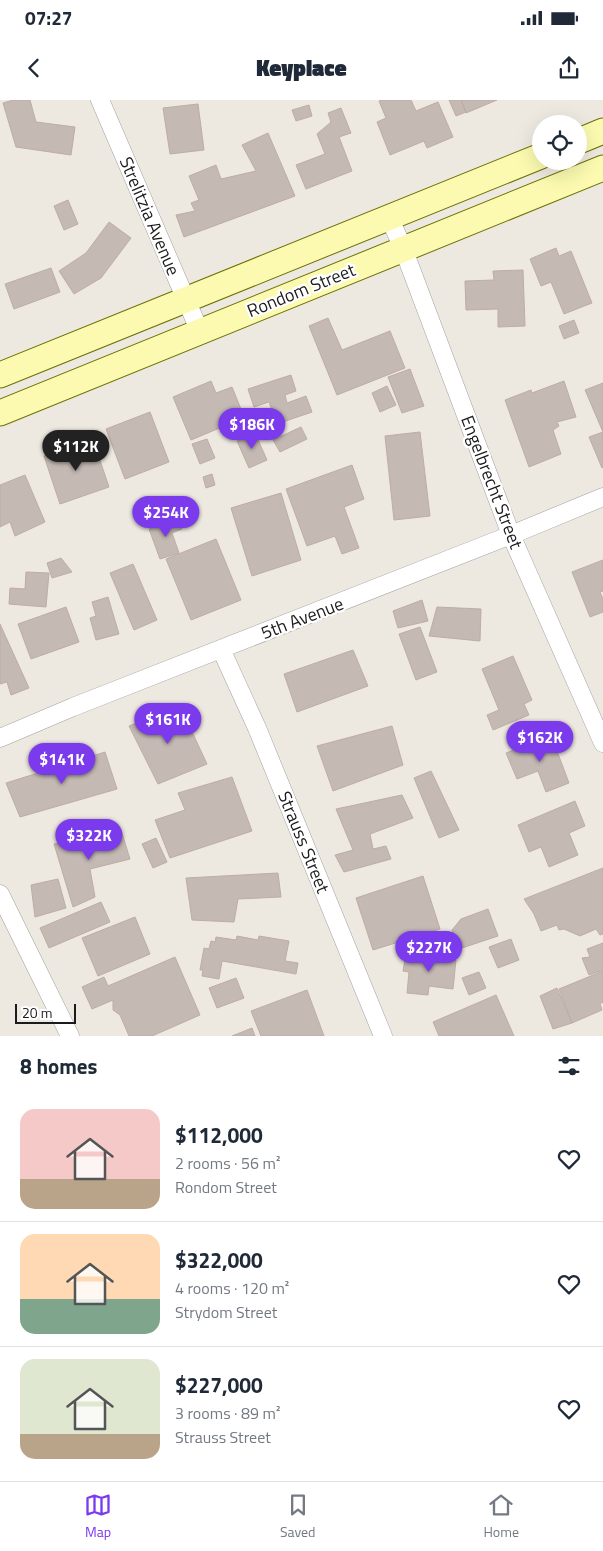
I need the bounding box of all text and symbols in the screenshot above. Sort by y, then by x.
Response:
text: 07:27 [25,3,72,32]
text: Keyplace [256,51,347,85]
icon: back [20,54,48,82]
icon: share [555,54,583,82]
map controls [532,115,587,170]
button: locate [532,115,587,170]
street label: Strelitzia Avenue [113,152,187,280]
street label: Rondom Street [243,256,360,324]
pin: $186K [217,408,287,450]
street label: Engelbrecht Street [454,411,530,553]
text: $186K [229,412,275,436]
pin: $112K [41,430,111,472]
text: $112K [53,434,99,458]
pin: $254K [131,496,201,538]
text: $254K [143,500,189,524]
street label: 5th Avenue [257,590,347,646]
pin: $161K [133,702,203,745]
text: $161K [145,707,191,731]
pin: $162K [505,720,575,763]
text: $162K [517,725,563,749]
pin: $141K [27,742,97,785]
text: $141K [39,747,85,771]
street label: Strauss Street [271,787,337,898]
pin: $322K [54,818,124,861]
text: $322K [66,823,112,847]
pin: $227K [394,930,464,973]
text: $227K [406,935,452,959]
scale bar [15,1001,76,1024]
text: 20 m [22,1002,52,1023]
text: 8 homes [20,1050,97,1082]
icon: filters [555,1052,583,1080]
text: $112,000 [175,1119,263,1151]
icon: home [60,1129,120,1189]
icon: heart [555,1145,583,1173]
text: 2 rooms · 56 m² [175,1151,280,1175]
text: Rondom Street [175,1175,277,1199]
text: $322,000 [175,1244,263,1276]
icon: home [60,1254,120,1314]
icon: heart [555,1270,583,1298]
text: 4 rooms · 120 m² [175,1276,289,1300]
text: Strydom Street [175,1300,277,1324]
text: $227,000 [175,1369,263,1401]
icon: home [60,1379,120,1439]
icon: heart [555,1395,583,1423]
text: 3 rooms · 89 m² [175,1401,280,1425]
text: Strauss Street [175,1425,271,1449]
tab: Map [84,1491,112,1542]
tab: Saved [280,1491,316,1542]
tab: Home [483,1491,519,1542]

